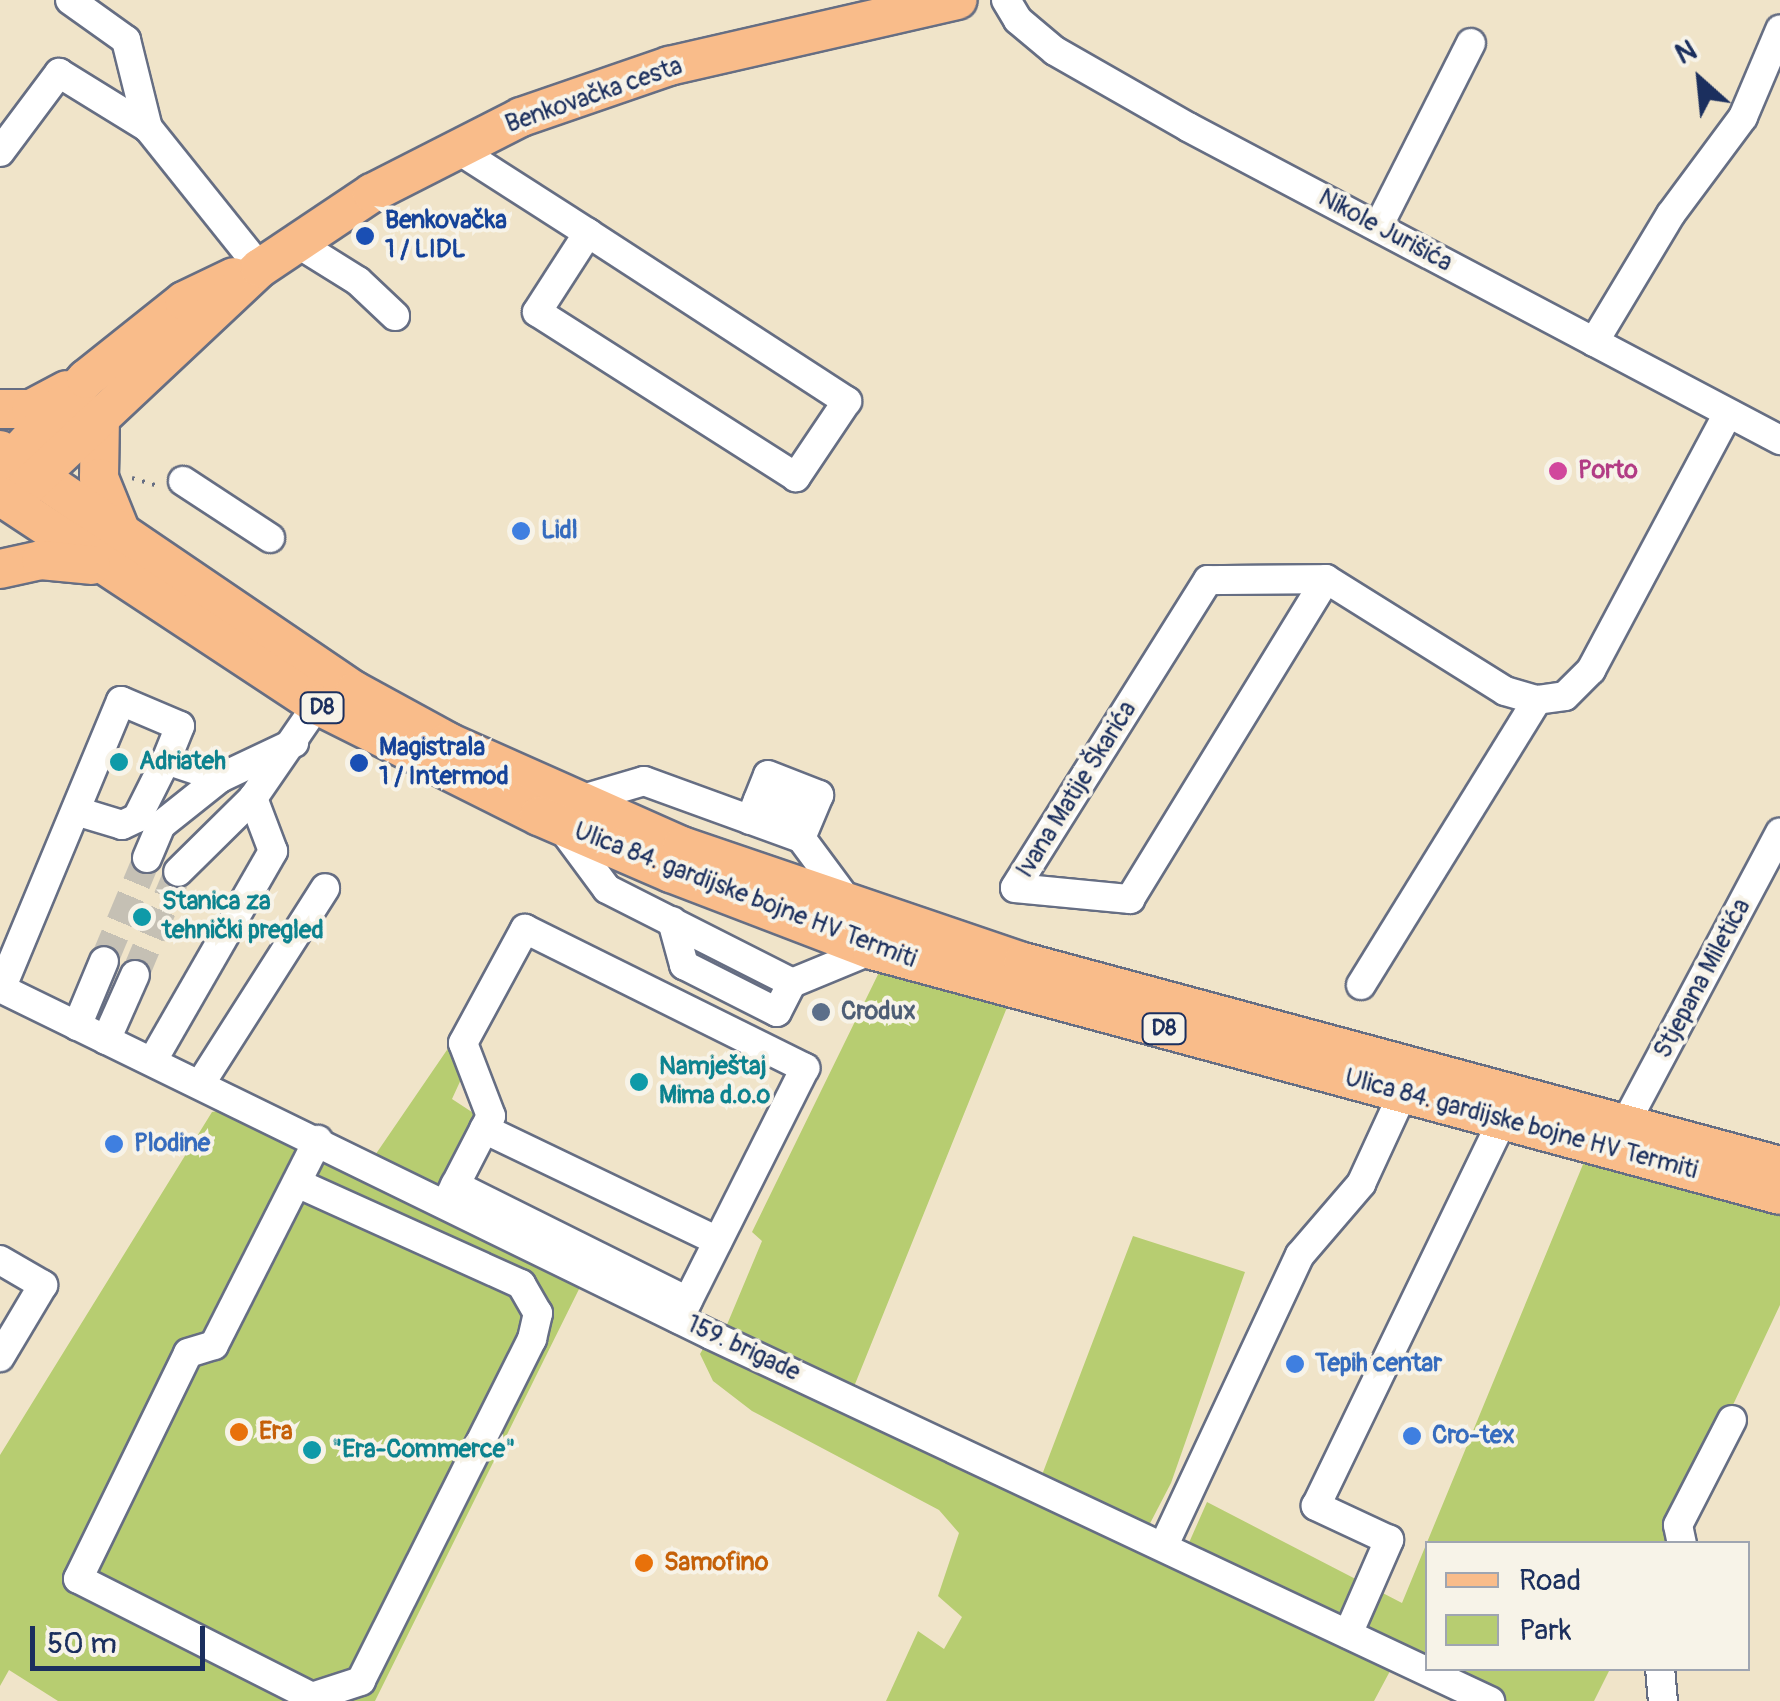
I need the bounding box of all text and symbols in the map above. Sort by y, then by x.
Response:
north arrow [1650,30,1750,130]
text: N [1670,33,1703,73]
street label: Benkovačka cesta [502,52,686,140]
street label: Nikole Jurišića [1313,183,1457,279]
place label: Benkovačka 1 / LIDL [385,207,507,266]
marker: Benkovačka 1 / LIDL [354,225,376,247]
place label: Porto [1578,456,1638,486]
marker: Porto [1547,460,1569,482]
place label: Lidl [541,516,578,546]
marker: Lidl [510,520,532,542]
road number: D8 [300,691,344,725]
street label: Ivana Matije Škarića [1011,696,1143,884]
place label: Magistrala 1 / Intermod [379,734,509,793]
place label: Adriateh [139,747,226,777]
marker: Adriateh [108,751,130,773]
marker: Magistrala 1 / Intermod [348,752,370,774]
street label: Ulica 84. gardijske bojne HV Termiti [570,817,920,975]
place label: Stanica za tehnički pregled [162,888,324,947]
street label: Stjepana Miletića [1648,894,1758,1064]
marker: Stanica za tehnički pregled [131,906,153,928]
place label: Crodux [841,997,916,1027]
marker: Crodux [810,1001,832,1023]
road number: D8 [1142,1012,1186,1046]
place label: Namještaj Mima d.o.o [659,1053,770,1112]
street label: Ulica 84. gardijske bojne HV Termiti [1341,1063,1701,1187]
marker: Namještaj Mima d.o.o [628,1071,650,1093]
place label: Plodine [134,1129,210,1159]
marker: Plodine [103,1133,125,1155]
street label: 159. brigade [681,1310,805,1388]
place label: Tepih centar [1315,1349,1442,1379]
marker: Tepih centar [1284,1353,1306,1375]
place label: Era [259,1417,293,1447]
marker: Era [228,1421,250,1443]
place label: Cro-tex [1432,1421,1515,1451]
marker: Cro-tex [1401,1425,1423,1447]
place label: "Era-Commerce" [332,1435,515,1465]
marker: "Era-Commerce" [301,1439,323,1461]
legend [1425,1541,1750,1671]
place label: Samofino [664,1548,768,1578]
marker: Samofino [633,1552,655,1574]
text: Road [1519,1562,1581,1599]
scale bar [35,1606,210,1668]
text: Park [1519,1612,1572,1649]
text: 50 m [47,1625,117,1662]

